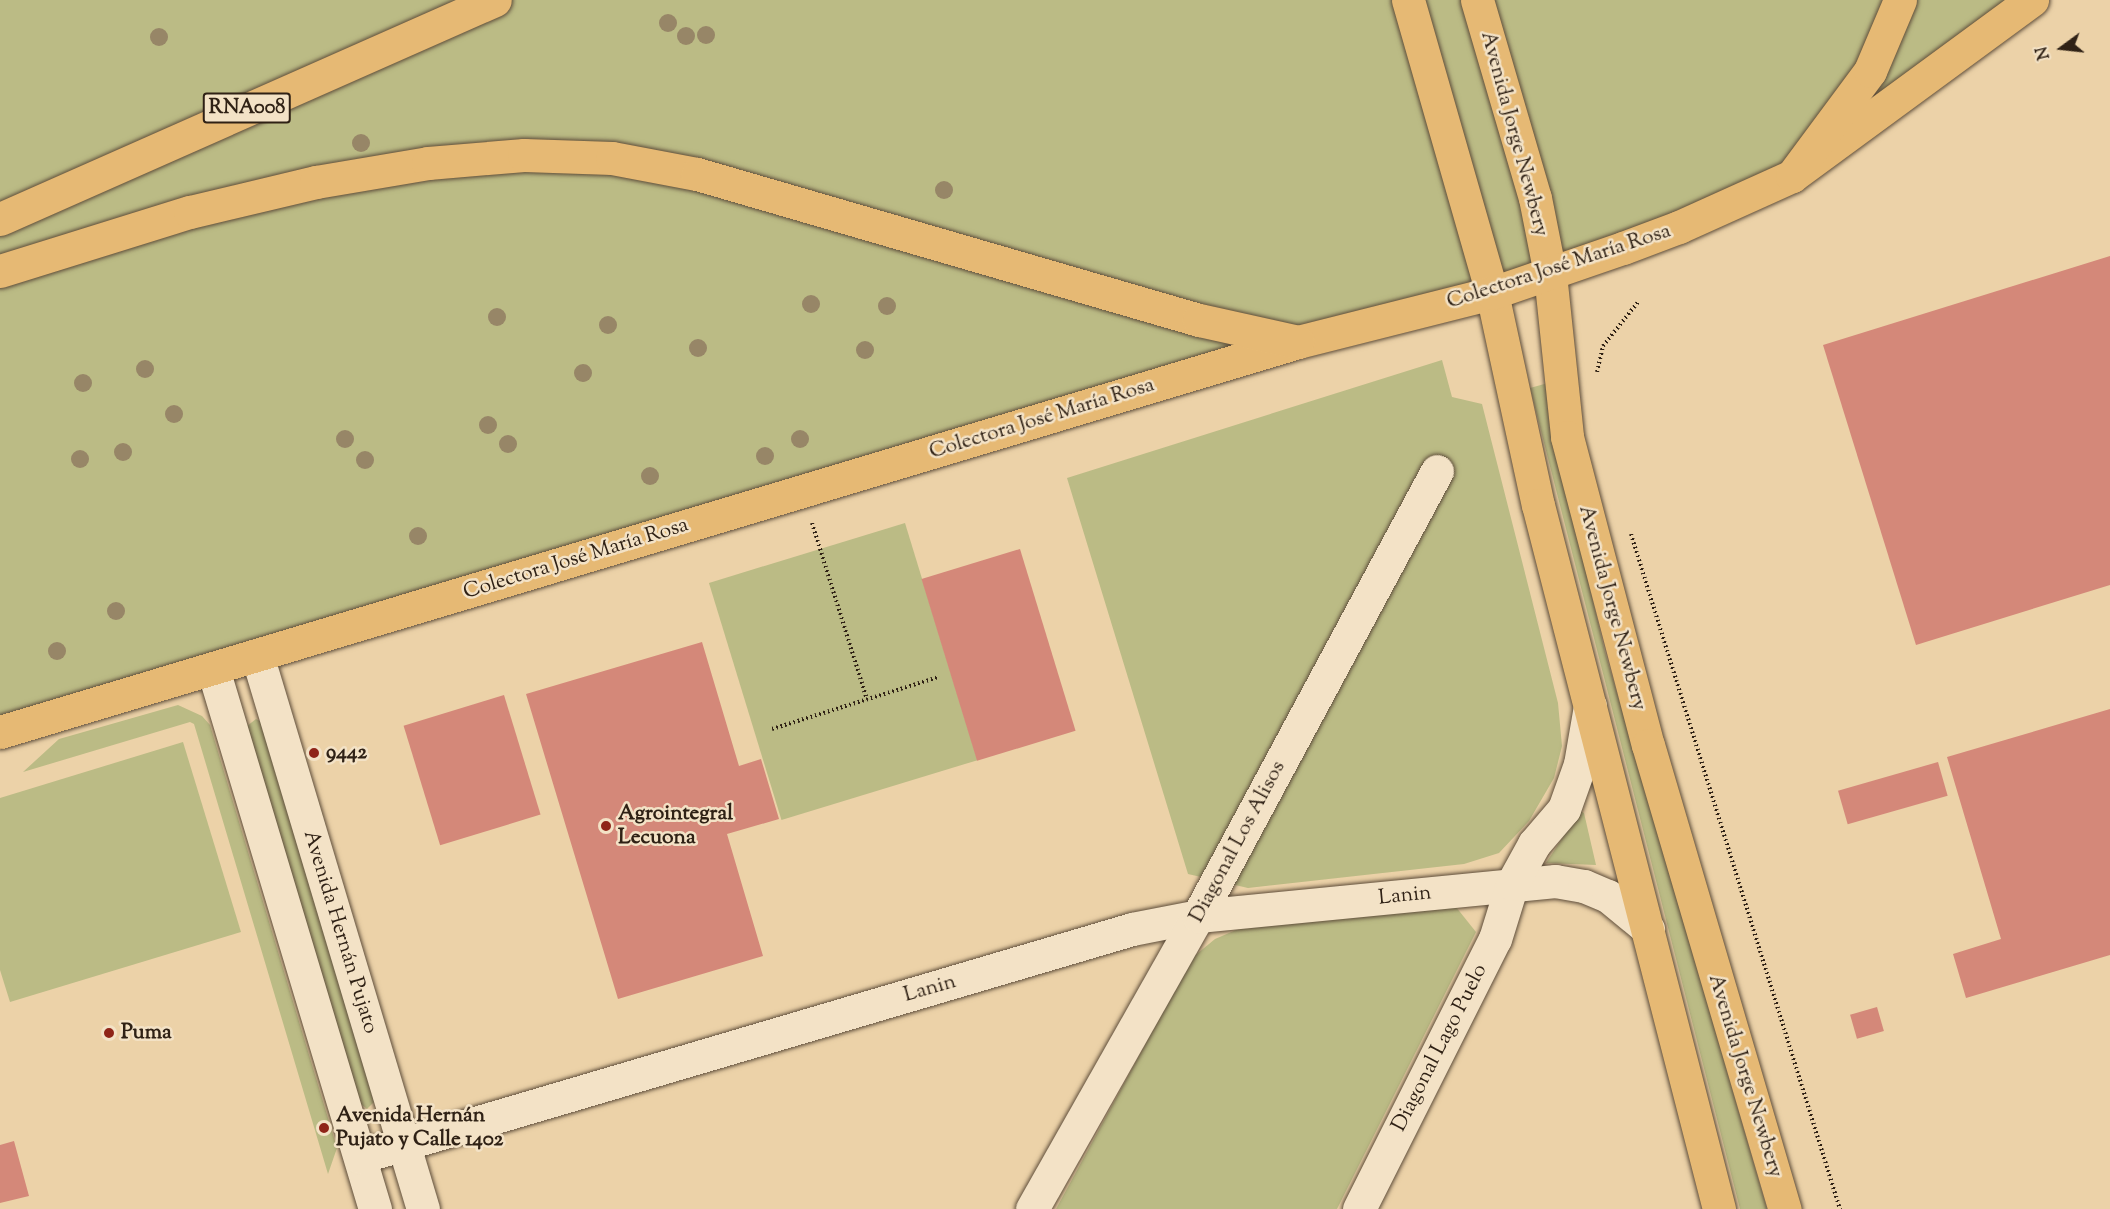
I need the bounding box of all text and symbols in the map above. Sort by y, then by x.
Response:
north arrow [2032,18,2092,78]
street label: Avenida Jorge Newbery [1474,29,1554,239]
text: N [2031,44,2057,62]
road number: RNA008 [202,91,292,125]
street label: Colectora José María Rosa [1444,219,1674,315]
street label: Colectora José María Rosa [926,373,1158,465]
street label: Avenida Jorge Newbery [1572,503,1652,713]
street label: Colectora José María Rosa [460,513,692,605]
place label: 9442 [326,740,367,766]
marker: 9442 [307,746,321,760]
street label: Diagonal Los Alisos [1185,757,1291,927]
place label: Agrointegral Lecuona [618,801,733,851]
marker: Agrointegral Lecuona [599,819,613,833]
street label: Avenida Hernán Pujato [297,827,383,1037]
street label: Lanin [1377,881,1433,911]
street label: Diagonal Lago Puelo [1387,960,1493,1136]
street label: Lanin [901,970,959,1008]
street label: Avenida Jorge Newbery [1702,971,1788,1181]
place label: Puma [121,1020,172,1046]
marker: Puma [102,1026,116,1040]
place label: Avenida Hernán Pujato y Calle 1402 [336,1103,503,1153]
marker: Avenida Hernán Pujato y Calle 1402 [317,1121,331,1135]

